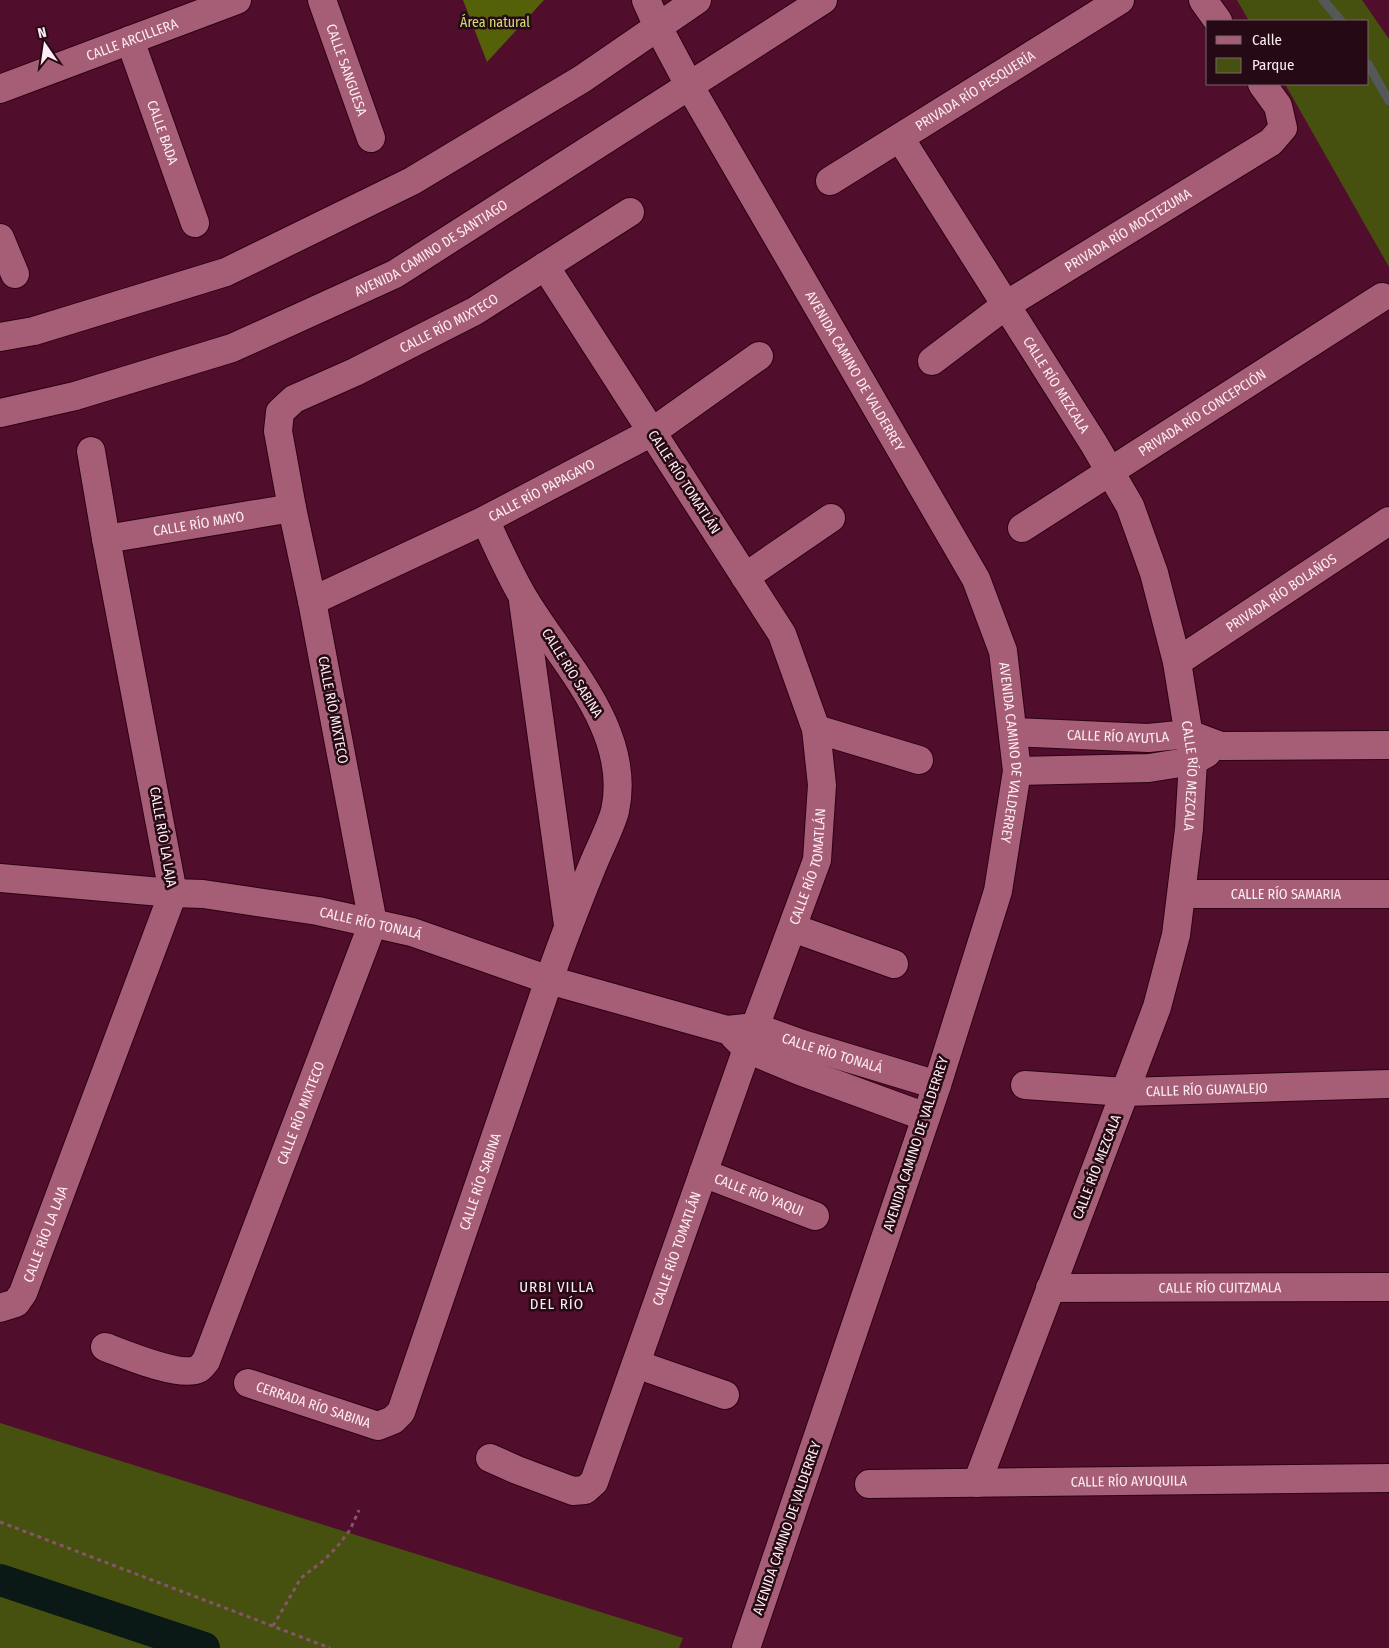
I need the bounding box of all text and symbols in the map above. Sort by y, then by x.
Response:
park label: Área natural [460,13,530,31]
street label: CALLE ARCILLERA [84,14,181,64]
north arrow [20,20,70,70]
legend [1206,20,1369,85]
street label: CALLE SANGUESA [323,21,371,119]
text: N [36,24,48,42]
text: Calle [1252,31,1282,49]
street label: PRIVADA RÍO PESQUERÍA [912,46,1039,134]
text: Parque [1252,56,1295,74]
street label: CALLE BADA [144,98,182,167]
street label: PRIVADA RÍO MOCTEZUMA [1061,184,1195,275]
street label: AVENIDA CAMINO DE SANTIAGO [352,196,511,300]
street label: AVENIDA CAMINO DE VALDERREY [802,288,908,454]
street label: CALLE RÍO MIXTECO [397,290,501,356]
street label: CALLE RÍO MEZCALA [1019,333,1094,437]
street label: PRIVADA RÍO CONCEPCIÓN [1135,365,1269,460]
street label: CALLE RÍO TOMATLÁN [644,427,725,537]
street label: CALLE RÍO PAPAGAYO [486,455,598,525]
street label: CALLE RÍO MAYO [152,508,246,540]
street label: PRIVADA RÍO BOLAÑOS [1223,550,1340,636]
street label: CALLE RÍO SABINA [538,625,607,721]
street label: CALLE RÍO MIXTECO [314,655,353,765]
street label: AVENIDA CAMINO DE VALDERREY [996,661,1026,844]
street label: CALLE RÍO MEZCALA [1178,719,1202,832]
street label: CALLE RÍO AYUTLA [1066,726,1170,747]
street label: CALLE RÍO LA LAJA [146,785,181,889]
street label: CALLE RÍO TOMATLÁN [785,808,829,927]
street label: CALLE RÍO SAMARIA [1231,885,1342,903]
street label: CALLE RÍO TONALÁ [318,903,425,944]
street label: CALLE RÍO TONALÁ [780,1029,886,1077]
street label: AVENIDA CAMINO DE VALDERREY [880,1055,952,1233]
street label: CALLE RÍO MIXTECO [273,1059,328,1167]
street label: CALLE RÍO GUAYALEJO [1145,1079,1268,1100]
street label: CALLE RÍO MEZCALA [1068,1111,1125,1222]
street label: CALLE RÍO SABINA [455,1130,505,1232]
street label: CALLE RÍO YAQUI [712,1170,806,1219]
street label: CALLE RÍO LA LAJA [19,1183,71,1285]
street label: CALLE RÍO TOMATLÁN [648,1189,704,1308]
district label: URBI VILLA DEL RÍO [519,1278,595,1313]
street label: CALLE RÍO CUITZMALA [1159,1278,1282,1296]
street label: CERRADA RÍO SABINA [254,1378,374,1432]
street label: AVENIDA CAMINO DE VALDERREY [749,1439,825,1617]
street label: CALLE RÍO AYUQUILA [1071,1472,1188,1490]

